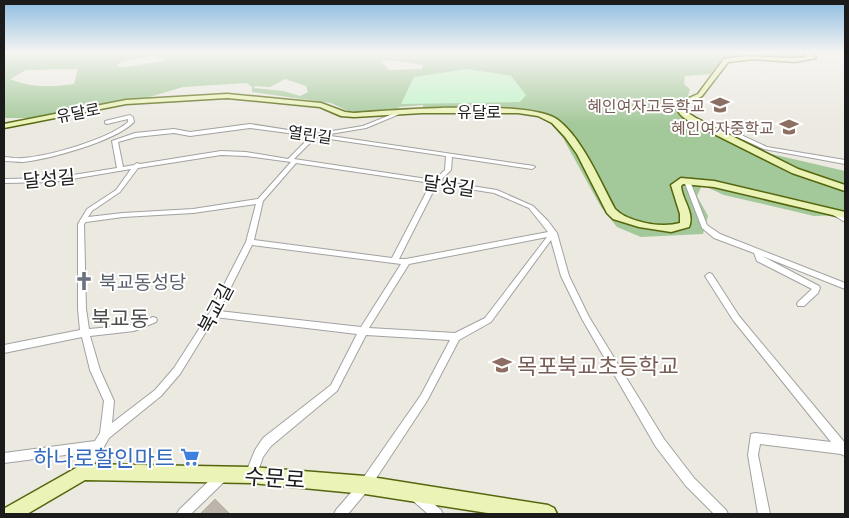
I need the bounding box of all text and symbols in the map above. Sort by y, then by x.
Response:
school or university icon: 혜인여자고등학교 [709,94,731,116]
place label: 혜인여자고등학교 [587,96,705,115]
street label: 유달로 [55,98,102,126]
street label: 유달로 [457,102,501,121]
school or university icon: 혜인여자중학교 [778,116,800,138]
place label: 혜인여자중학교 [671,118,774,137]
street label: 열린길 [287,122,333,146]
street label: 달성길 [22,164,76,192]
street label: 달성길 [421,170,477,200]
church icon: 북교동성당 [73,270,95,292]
place label: 북교동성당 [99,270,186,293]
street label: 북교길 [193,279,237,337]
district label: 북교동 [91,305,149,330]
place label: 목포북교초등학교 [517,352,679,378]
school or university icon: 목포북교초등학교 [491,354,513,376]
place label: 하나로할인마트 [33,444,175,470]
supermarket icon: 하나로할인마트 [179,446,201,468]
street label: 수문로 [244,462,306,492]

